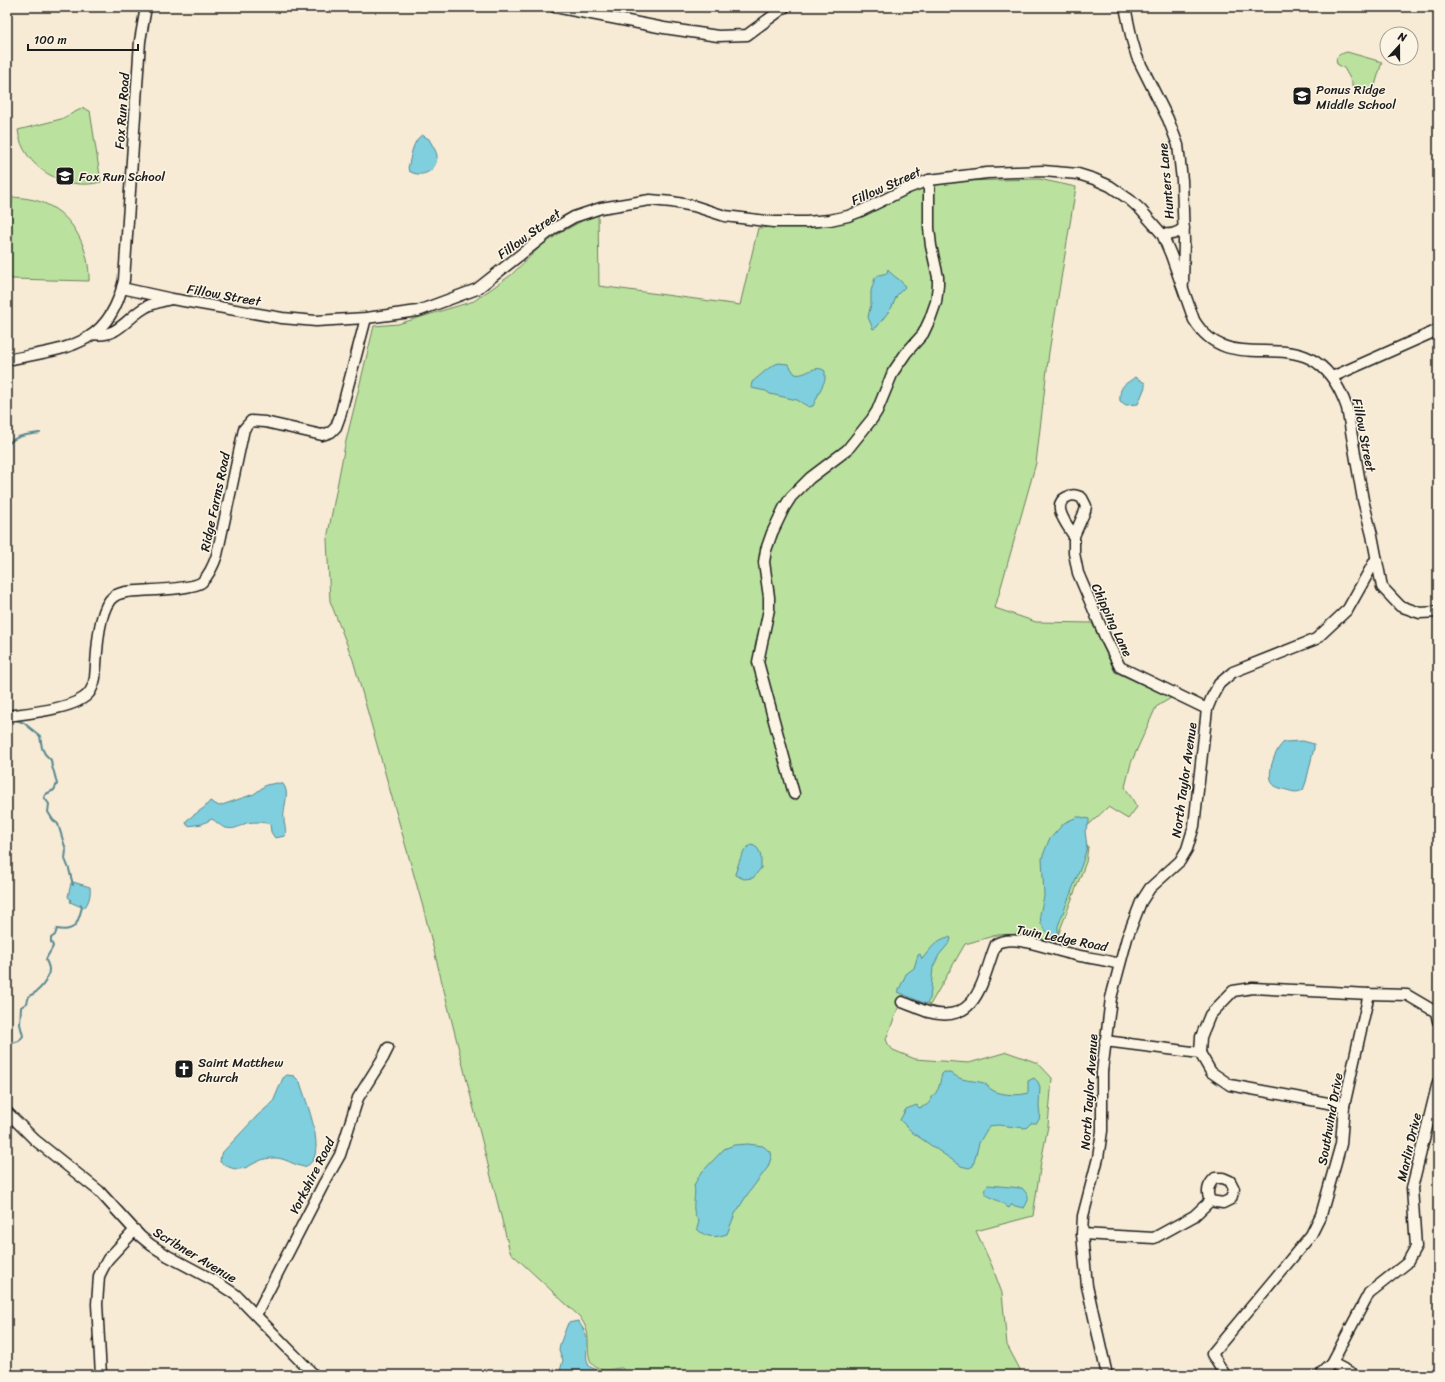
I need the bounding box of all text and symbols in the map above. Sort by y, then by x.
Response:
scale bar [28,26,138,52]
north arrow [1379,26,1419,66]
text: N [1395,27,1410,48]
text: 100 m [34,29,67,51]
street label: Fox Run Road [108,71,136,150]
place label: Ponus Ridge Middle School [1316,78,1396,116]
school or university icon: Ponus Ridge Middle School [1291,85,1313,107]
street label: Hunters Lane [1151,142,1181,220]
street label: Fillow Street [847,160,925,212]
school or university icon: Fox Run School [54,165,76,187]
place label: Fox Run School [79,165,165,188]
street label: Fillow Street [492,202,566,265]
street label: Fillow Street [185,277,263,313]
street label: Fillow Street [1346,396,1383,474]
street label: Ridge Farms Road [193,449,237,554]
street label: Chipping Lane [1085,579,1139,661]
street label: North Taylor Avenue [1165,721,1203,839]
street label: Twin Ledge Road [1014,918,1111,958]
street label: North Taylor Avenue [1073,1033,1105,1151]
place label: Saint Matthew Church [198,1051,284,1089]
church icon: Saint Matthew Church [173,1058,195,1080]
street label: Southwind Drive [1311,1071,1349,1167]
street label: Marlin Drive [1390,1110,1428,1184]
street label: Yorkshire Road [283,1133,342,1218]
street label: Scribner Avenue [149,1221,242,1289]

